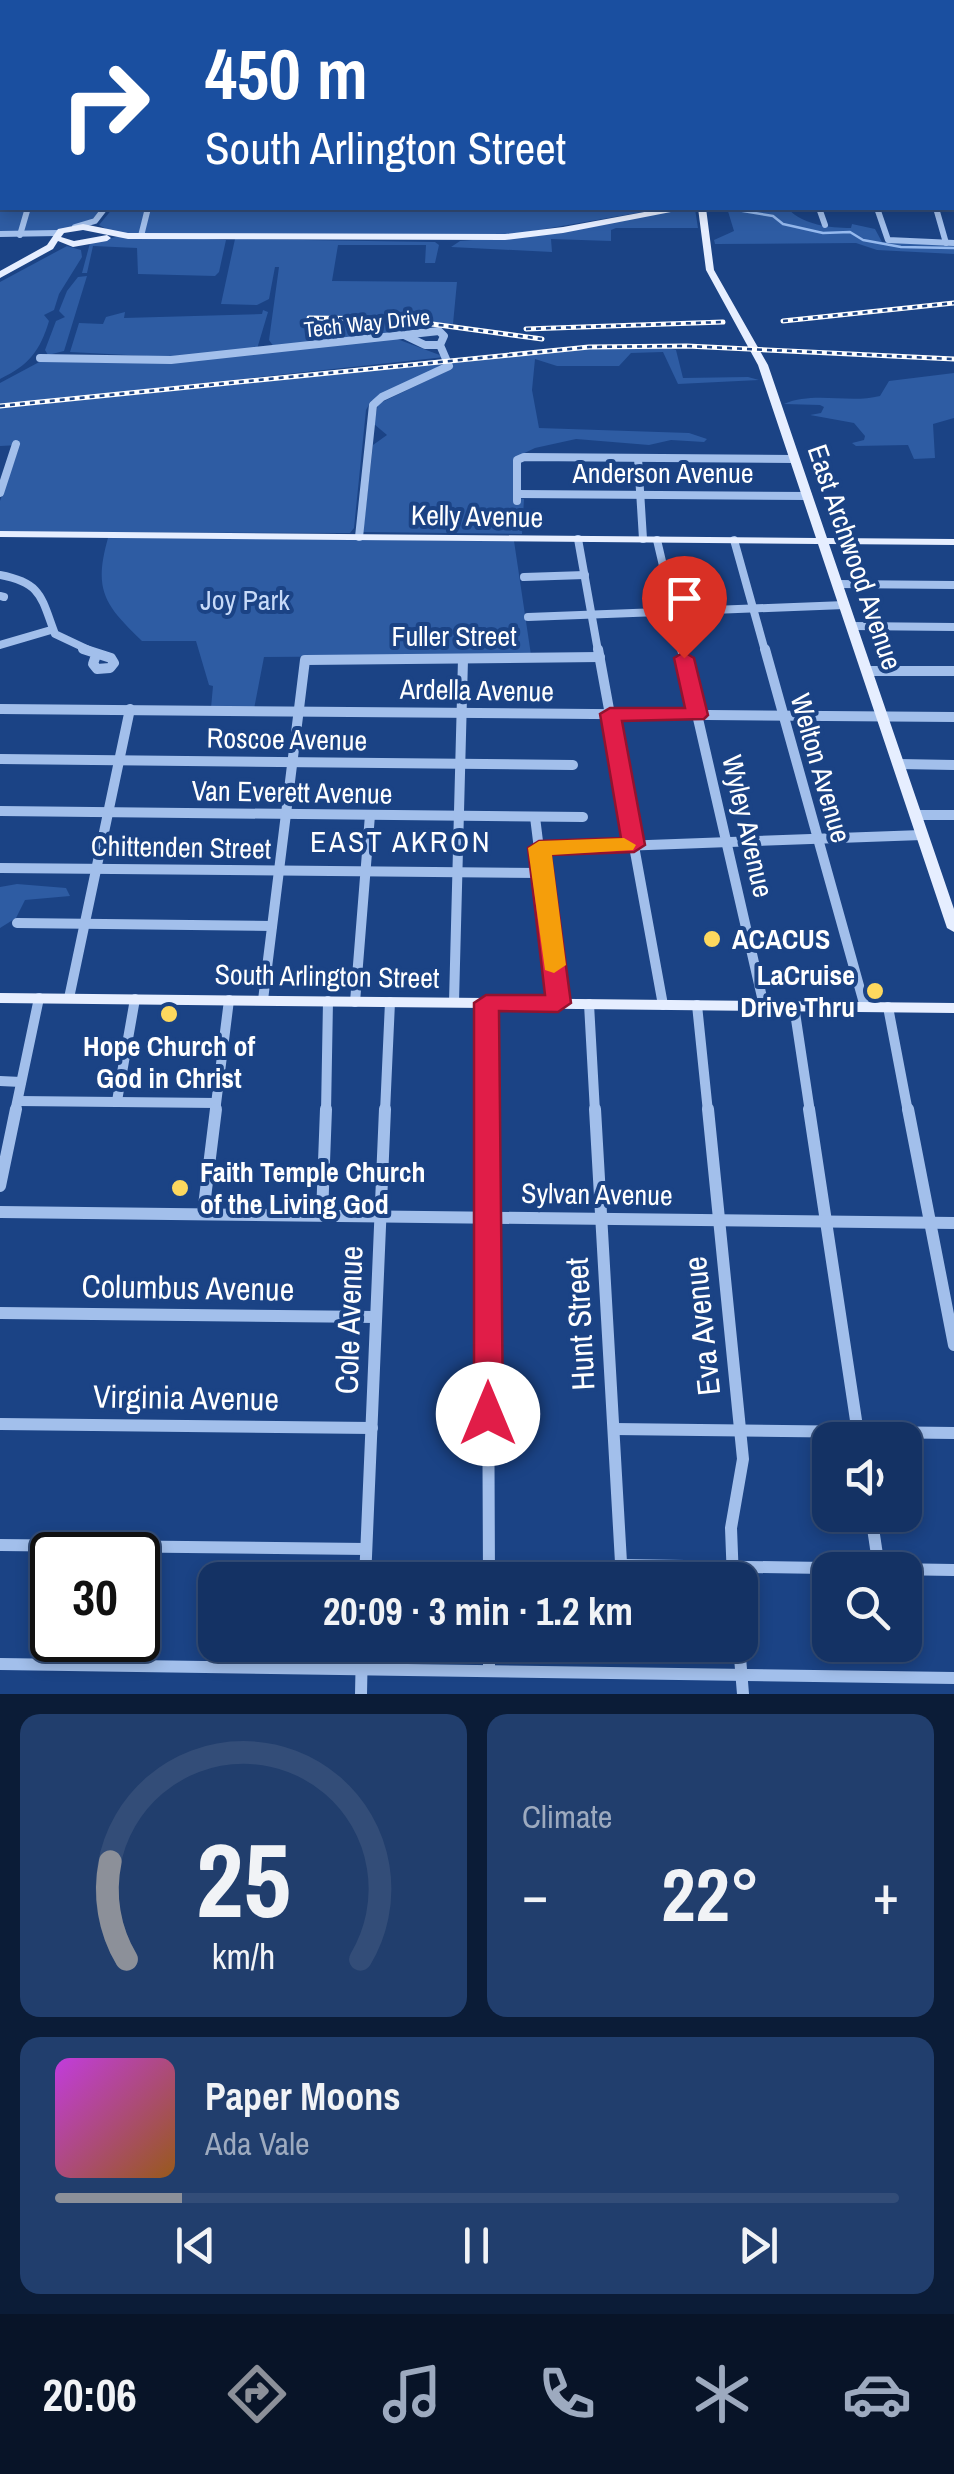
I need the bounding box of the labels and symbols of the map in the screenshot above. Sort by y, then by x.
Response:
street label: Tech Way Drive [302,301,432,345]
street label: East Archwood Avenue [799,439,911,675]
street label: Anderson Avenue [572,454,753,492]
street label: Kelly Avenue [410,496,544,536]
pin [642,556,727,659]
park label: Joy Park [200,581,290,619]
street label: Fuller Street [391,617,517,655]
street label: Ardella Avenue [399,670,554,710]
street label: Welton Avenue [782,689,860,847]
street label: Roscoe Avenue [206,719,368,759]
street label: Wyley Avenue [713,751,783,901]
street label: Van Everett Avenue [191,771,393,813]
district label: EAST AKRON [310,821,492,861]
street label: Chittenden Street [91,826,271,868]
place label: ACACUS [732,920,830,958]
marker: ACACUS [701,928,723,950]
street label: South Arlington Street [214,955,440,997]
place label: LaCruise Drive Thru [740,956,855,1026]
marker: LaCruise Drive Thru [864,980,886,1002]
marker: Hope Church of God in Christ [158,1003,180,1025]
place label: Hope Church of God in Christ [83,1027,255,1097]
place label: Faith Temple Church of the Living God [200,1153,426,1223]
street label: Sylvan Avenue [521,1174,673,1214]
marker: Faith Temple Church of the Living God [169,1177,191,1199]
street label: Cole Avenue [324,1245,373,1395]
street label: Eva Avenue [673,1254,730,1398]
street label: Hunt Street [555,1257,604,1391]
street label: Columbus Avenue [81,1264,295,1311]
position arrow [436,1362,540,1466]
street label: Virginia Avenue [93,1374,279,1421]
speed limit sign: 30 [30,1532,160,1662]

